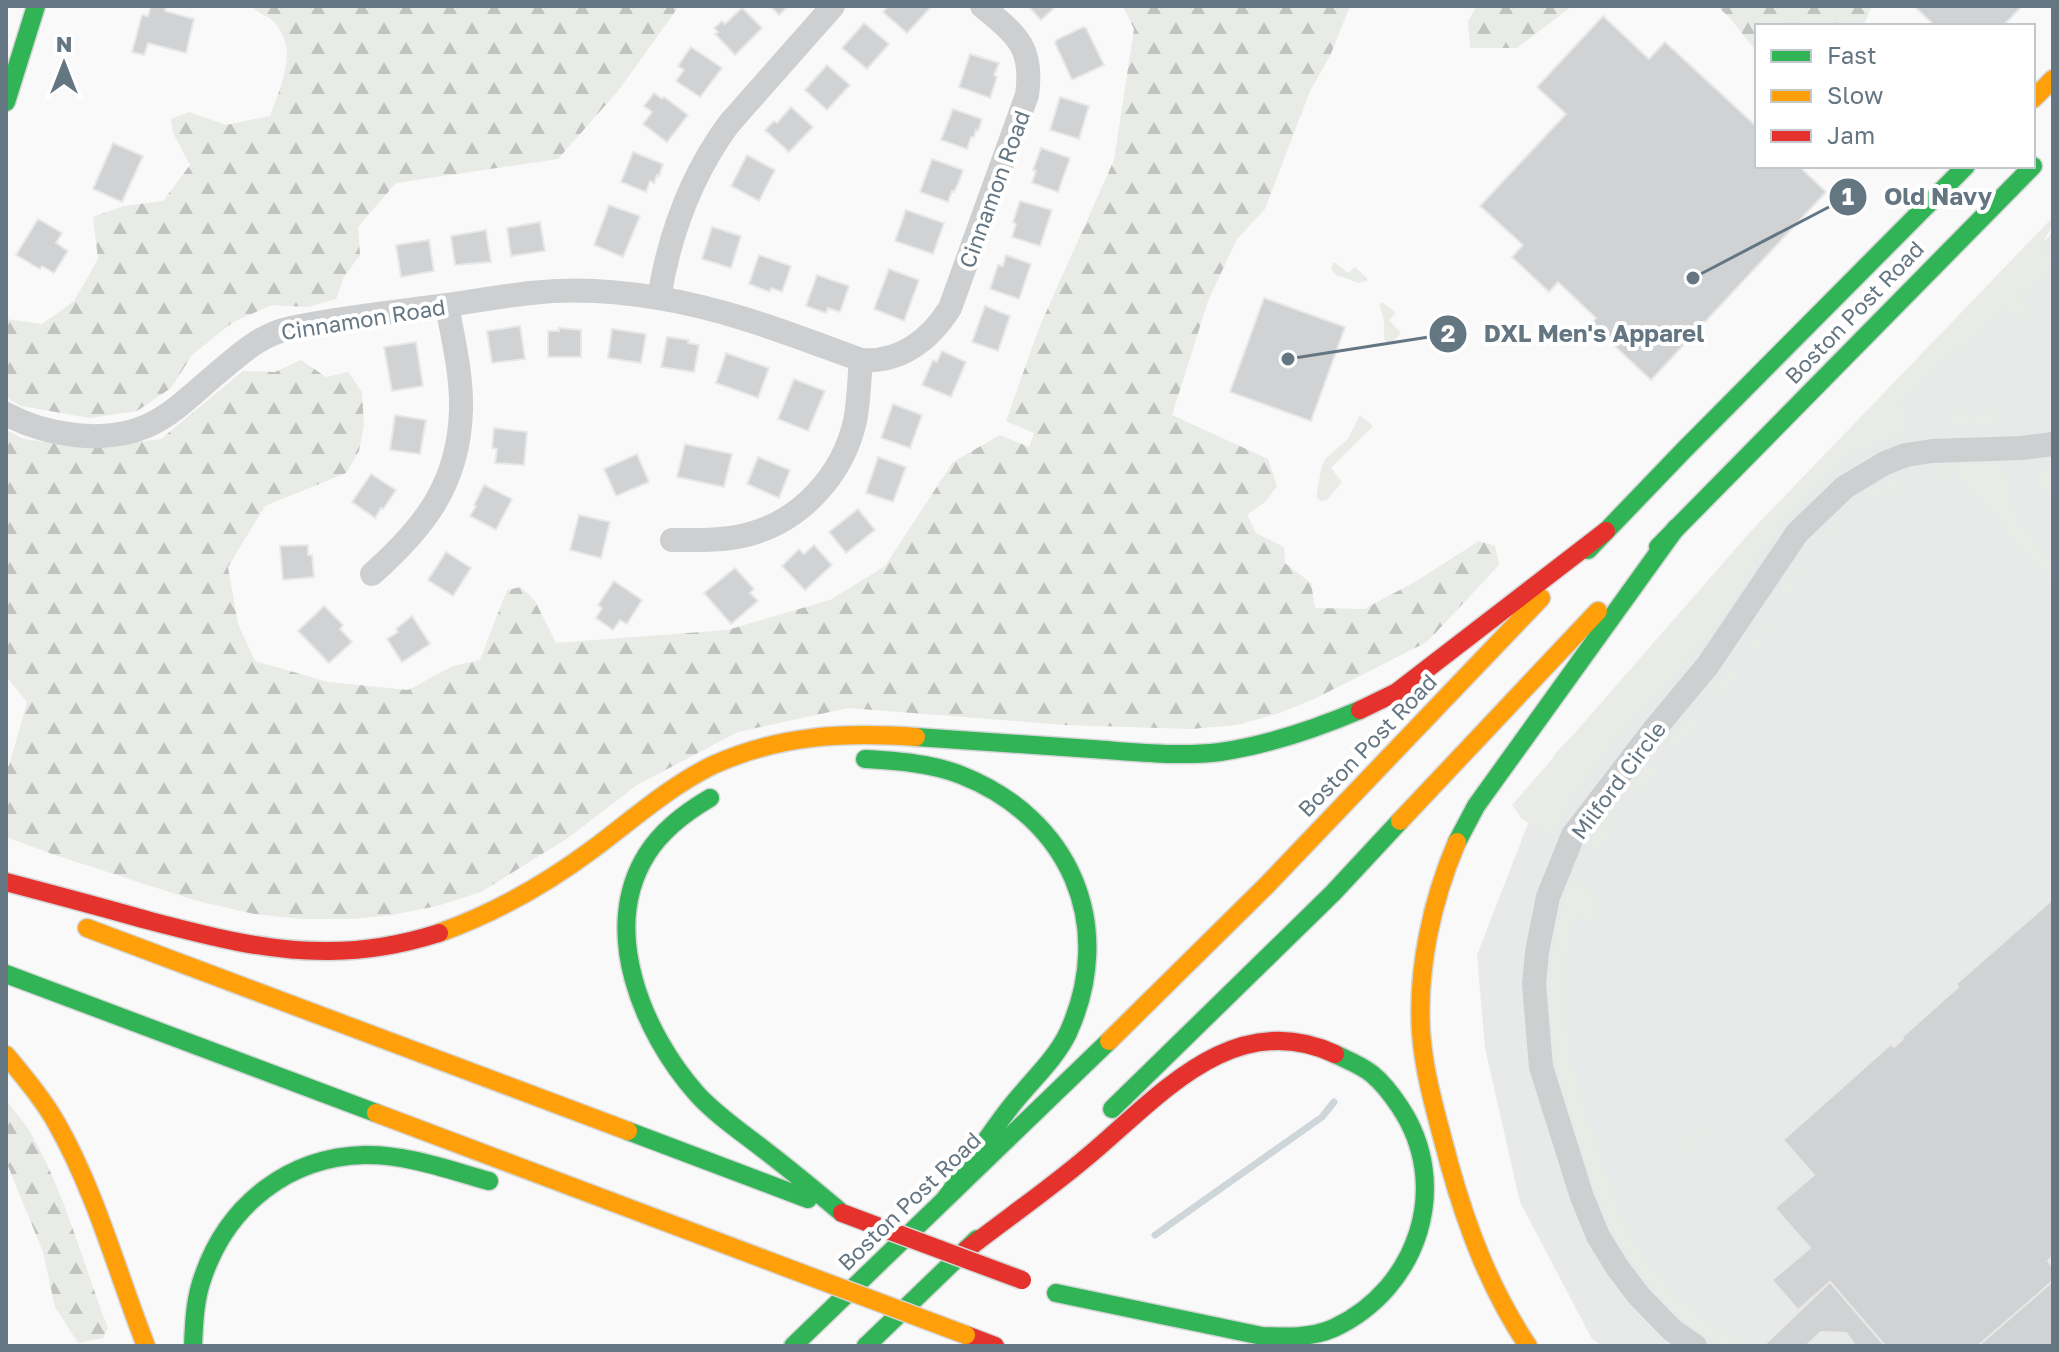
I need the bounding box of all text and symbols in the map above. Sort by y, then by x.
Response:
north arrow [24,24,104,104]
legend [1755,24,2035,168]
text: N [56,30,72,57]
text: Fast [1827,40,1877,69]
text: Slow [1827,80,1883,109]
street label: Cinnamon Road [953,106,1035,272]
text: Jam [1827,120,1875,149]
callout: Old Navy [1828,173,2008,221]
text: 1 [1842,181,1854,210]
text: Old Navy [1884,181,1993,210]
street label: Boston Post Road [1779,235,1929,389]
street label: Cinnamon Road [279,293,447,345]
callout: DXL Men's Apparel [1428,310,1720,358]
text: 2 [1441,318,1455,347]
text: DXL Men's Apparel [1484,318,1704,347]
street label: Boston Post Road [1292,668,1442,822]
street label: Milford Circle [1565,716,1671,844]
street label: Boston Post Road [832,1126,986,1276]

